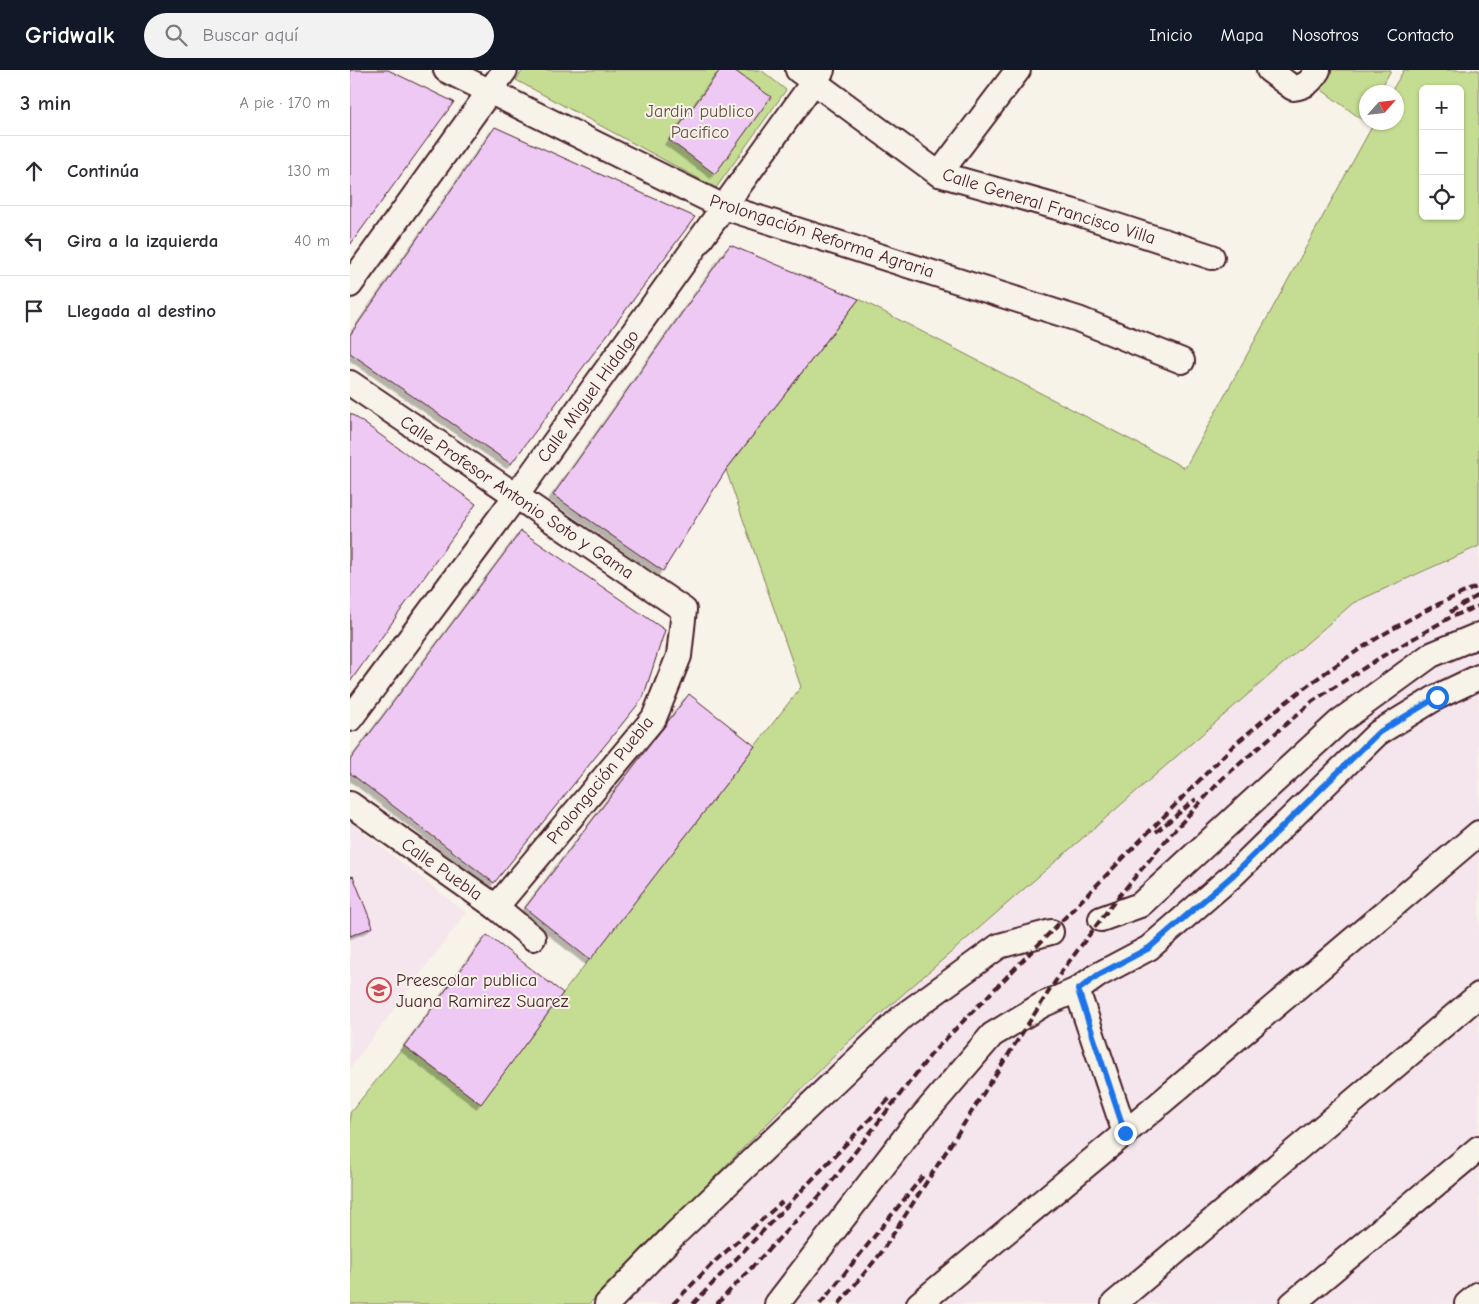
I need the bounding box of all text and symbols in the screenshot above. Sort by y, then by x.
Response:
search box [144,13,494,58]
text: Gridwalk [25,21,114,49]
icon: search [162,21,190,49]
text: Buscar aquí [202,24,298,46]
text: Inicio [1149,25,1193,46]
text: Mapa [1221,25,1264,46]
text: Nosotros [1292,25,1359,46]
text: Contacto [1387,25,1454,46]
north arrow [1359,85,1404,130]
map controls [1419,85,1464,220]
button: + [1419,85,1464,130]
text: 3 min [20,91,71,115]
text: A pie · 170 m [239,94,330,112]
park label: Jardin publico Pacifico [646,101,754,143]
button: − [1419,130,1464,175]
icon: ahead [20,157,48,185]
text: Continúa [67,160,139,182]
text: 130 m [287,162,330,180]
street label: Calle General Francisco Villa [940,164,1158,249]
button: locate [1419,175,1464,220]
street label: Prolongación Reforma Agraria [707,190,937,283]
icon: left [20,227,48,255]
text: Gira a la izquierda [67,230,218,252]
text: 40 m [294,232,330,250]
icon: arrive [20,297,48,325]
text: Llegada al destino [67,300,216,322]
street label: Calle Miguel Hidalgo [533,326,644,467]
street label: Calle Profesor Antonio Soto y Gama [396,411,638,584]
route start [1426,686,1449,709]
street label: Prolongación Puebla [542,712,658,848]
street label: Calle Puebla [397,834,486,905]
place label: Preescolar publica Juana Ramirez Suarez [396,970,569,1012]
school or university icon: Preescolar publica Juana Ramirez Suarez [366,977,392,1003]
route end [1114,1122,1137,1145]

